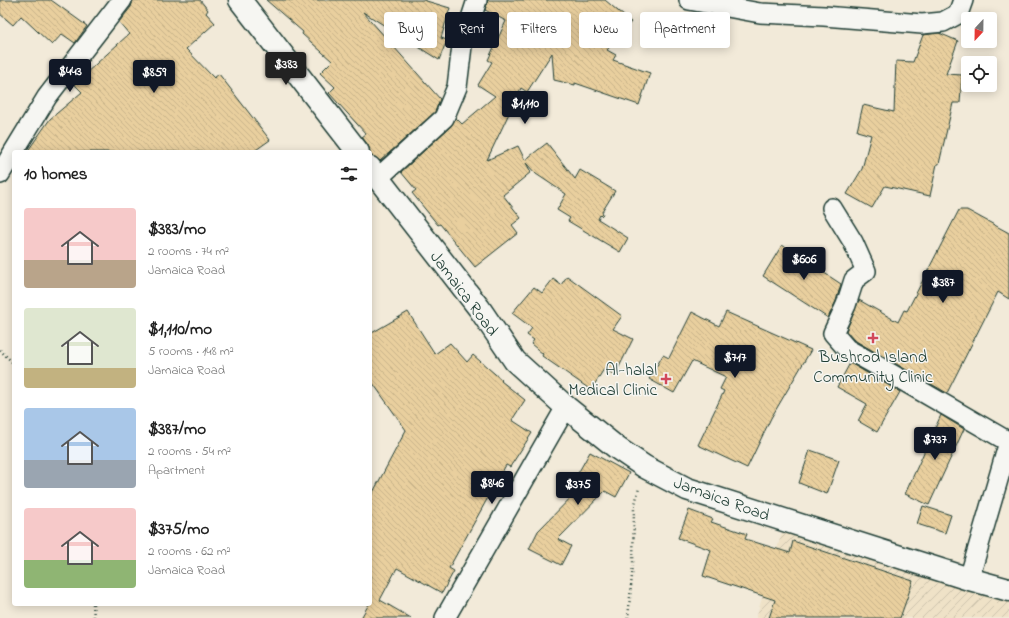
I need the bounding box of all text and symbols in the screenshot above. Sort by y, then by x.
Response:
chip: Buy [384,12,437,48]
chip: Rent [445,12,499,48]
chip: Filters [507,12,571,48]
chip: New [579,12,632,48]
chip: Apartment [640,12,730,48]
north arrow [961,12,997,48]
map controls [961,12,997,92]
pin: $383 [262,52,310,86]
text: $383 [274,55,298,74]
button: locate [961,56,997,92]
pin: $443 [46,59,94,93]
pin: $859 [130,60,178,94]
text: $443 [58,62,82,81]
text: $859 [142,63,166,82]
pin: $1,110 [492,91,558,125]
text: $1,110 [511,94,539,113]
text: 10 homes [24,162,87,187]
icon: filters [338,163,360,185]
text: $383/mo [148,217,206,242]
icon: home [56,224,104,272]
text: 2 rooms · 74 m² [148,242,229,261]
street label: Jamaica Road [423,246,504,342]
pin: $606 [780,247,828,281]
text: $606 [792,250,816,269]
text: Jamaica Road [148,261,225,280]
pin: $387 [919,270,967,304]
text: $387 [931,273,955,292]
text: $1,110/mo [148,317,212,342]
icon: home [56,324,104,372]
marker: Bushrod Island Community Clinic [867,332,879,344]
text: 5 rooms · 148 m² [148,342,234,361]
pin: $717 [711,345,759,379]
place label: Bushrod Island Community Clinic [813,345,933,391]
text: $717 [724,348,746,367]
place label: Al-halal Medical Clinic [568,358,657,403]
text: Jamaica Road [148,361,225,380]
marker: Al-halal Medical Clinic [660,373,672,385]
text: $387/mo [148,417,206,442]
icon: home [56,424,104,472]
pin: $737 [911,427,959,461]
text: $737 [923,430,947,449]
text: 2 rooms · 54 m² [148,442,231,461]
text: Apartment [148,461,205,480]
street label: Jamaica Road [670,470,774,529]
pin: $846 [468,471,516,505]
pin: $375 [554,472,602,506]
text: $846 [480,474,504,493]
text: $375 [565,475,591,494]
text: $375/mo [148,517,209,542]
icon: home [56,524,104,572]
text: 2 rooms · 62 m² [148,542,231,561]
text: Jamaica Road [148,561,225,580]

